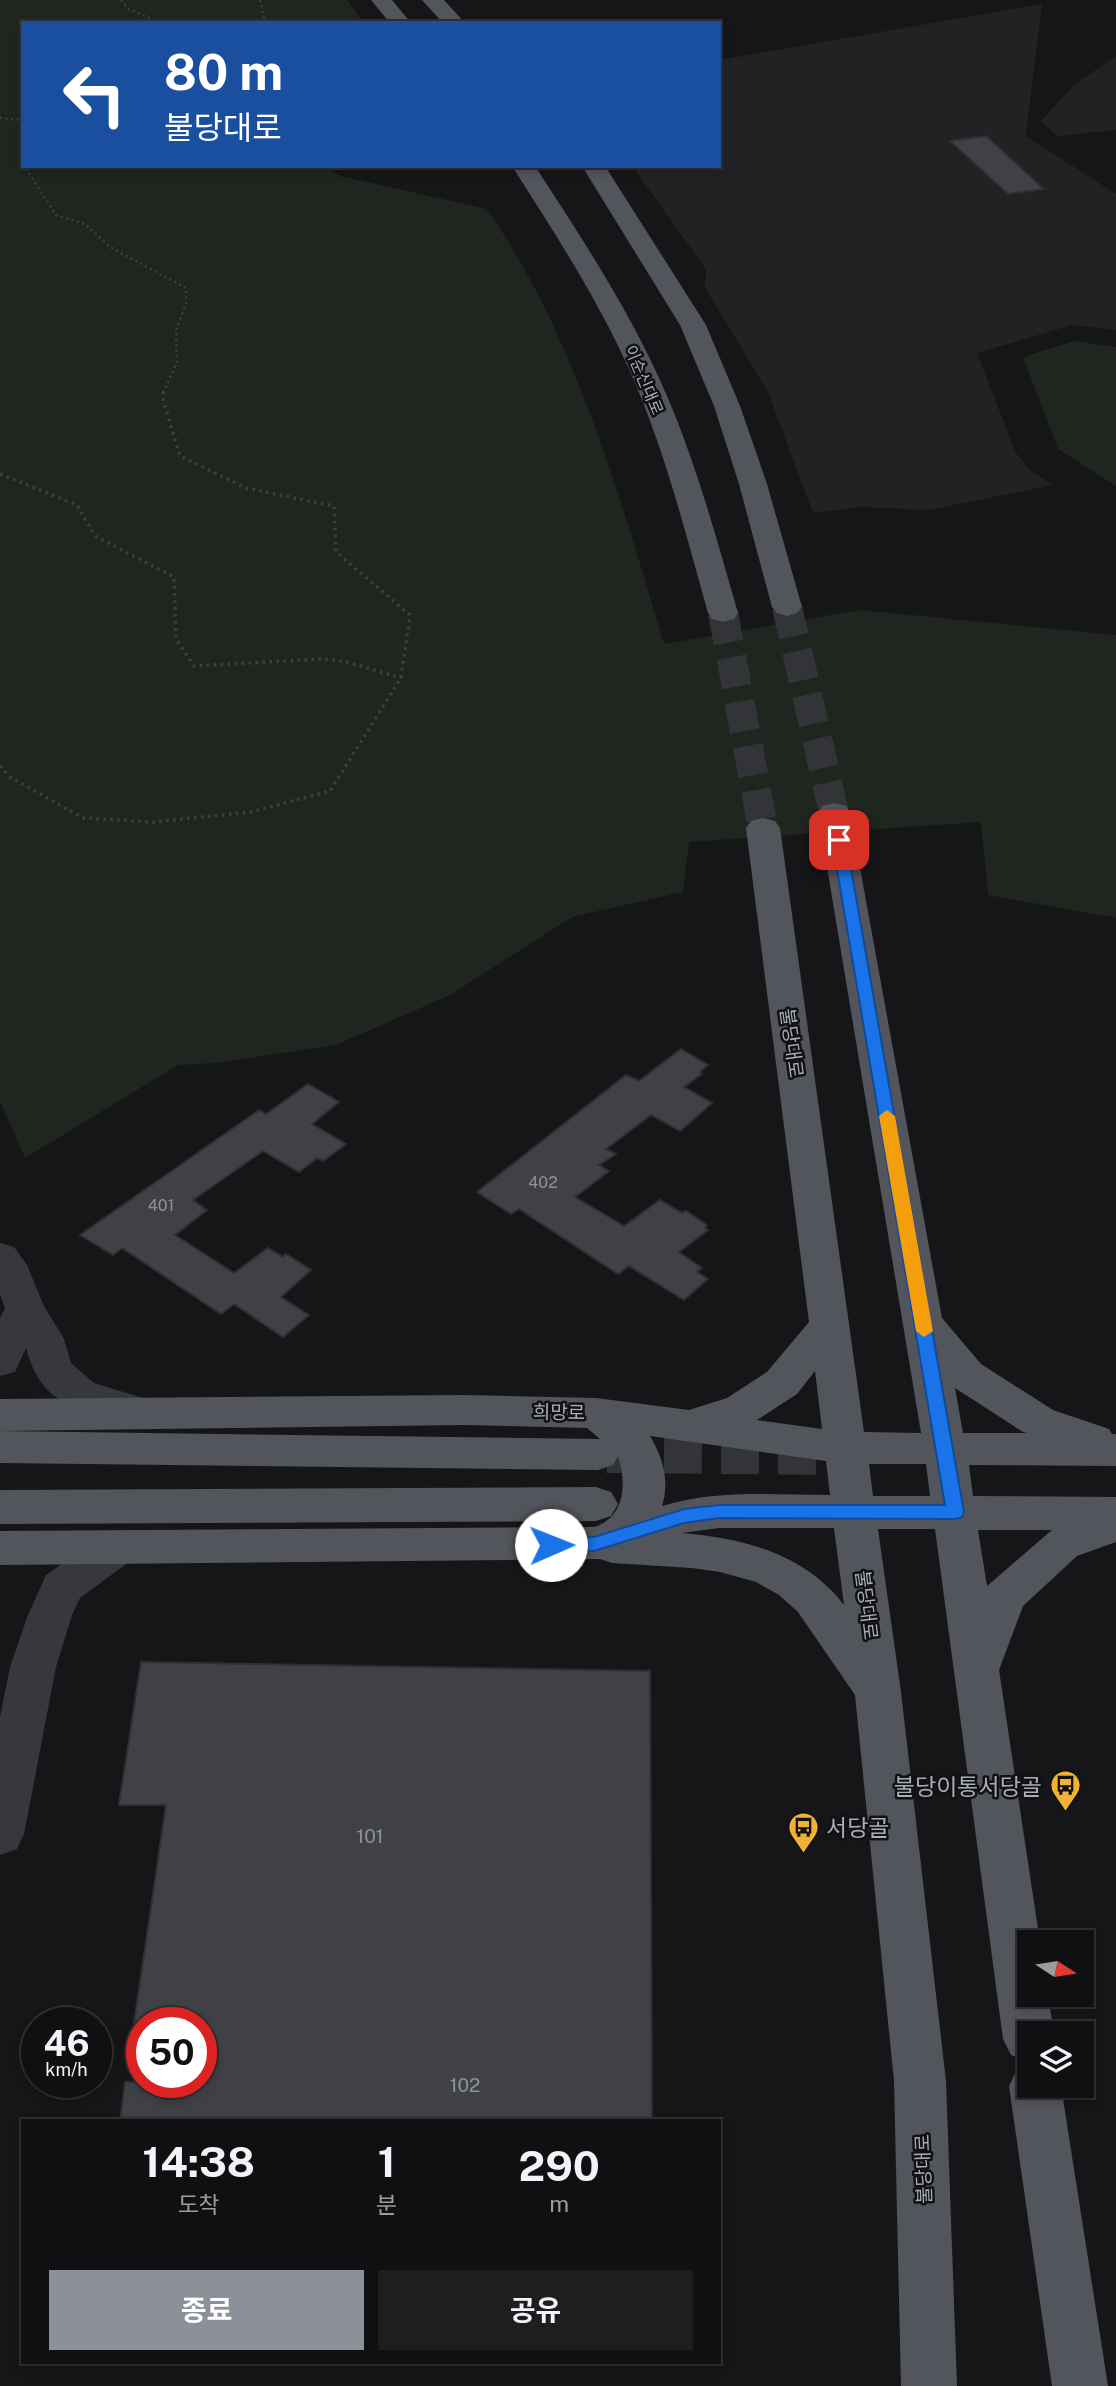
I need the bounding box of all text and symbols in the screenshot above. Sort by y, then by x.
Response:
text: 80 m [164,43,283,101]
icon: left [49,49,140,140]
text: 불당대로 [164,109,282,146]
street label: 이순신대로 [621,342,667,418]
pin [809,810,869,870]
icon: arrive [820,821,858,859]
street label: 불당대로 [776,1007,808,1079]
house number: 402 [528,1173,558,1192]
house number: 401 [148,1196,174,1215]
street label: 희망로 [533,1401,585,1423]
position arrow [514,1508,588,1582]
street label: 불당대로 [852,1569,882,1641]
bus stop icon: 불당이통서당골 [1048,1769,1082,1813]
place label: 불당이통서당골 [894,1773,1042,1800]
bus stop icon: 서당골 [786,1810,820,1854]
place label: 서당골 [826,1814,889,1841]
house number: 101 [356,1825,384,1847]
north arrow [1017,1930,1094,2007]
map controls [1017,1930,1094,2098]
speed limit sign: 50 [126,2007,217,2098]
button: layers [1017,2021,1094,2098]
text: 46 [43,2023,90,2064]
text: km/h [45,2059,88,2080]
house number: 102 [450,2074,480,2096]
street label: 불당대로 [911,2134,935,2204]
text: 14:38 [142,2137,255,2186]
text: 1 [378,2137,396,2186]
text: 290 [519,2141,600,2190]
text: m [549,2190,569,2217]
text: 도착 [177,2191,220,2218]
text: 분 [376,2191,397,2218]
button: 종료 [49,2270,364,2350]
button: 공유 [378,2270,693,2350]

